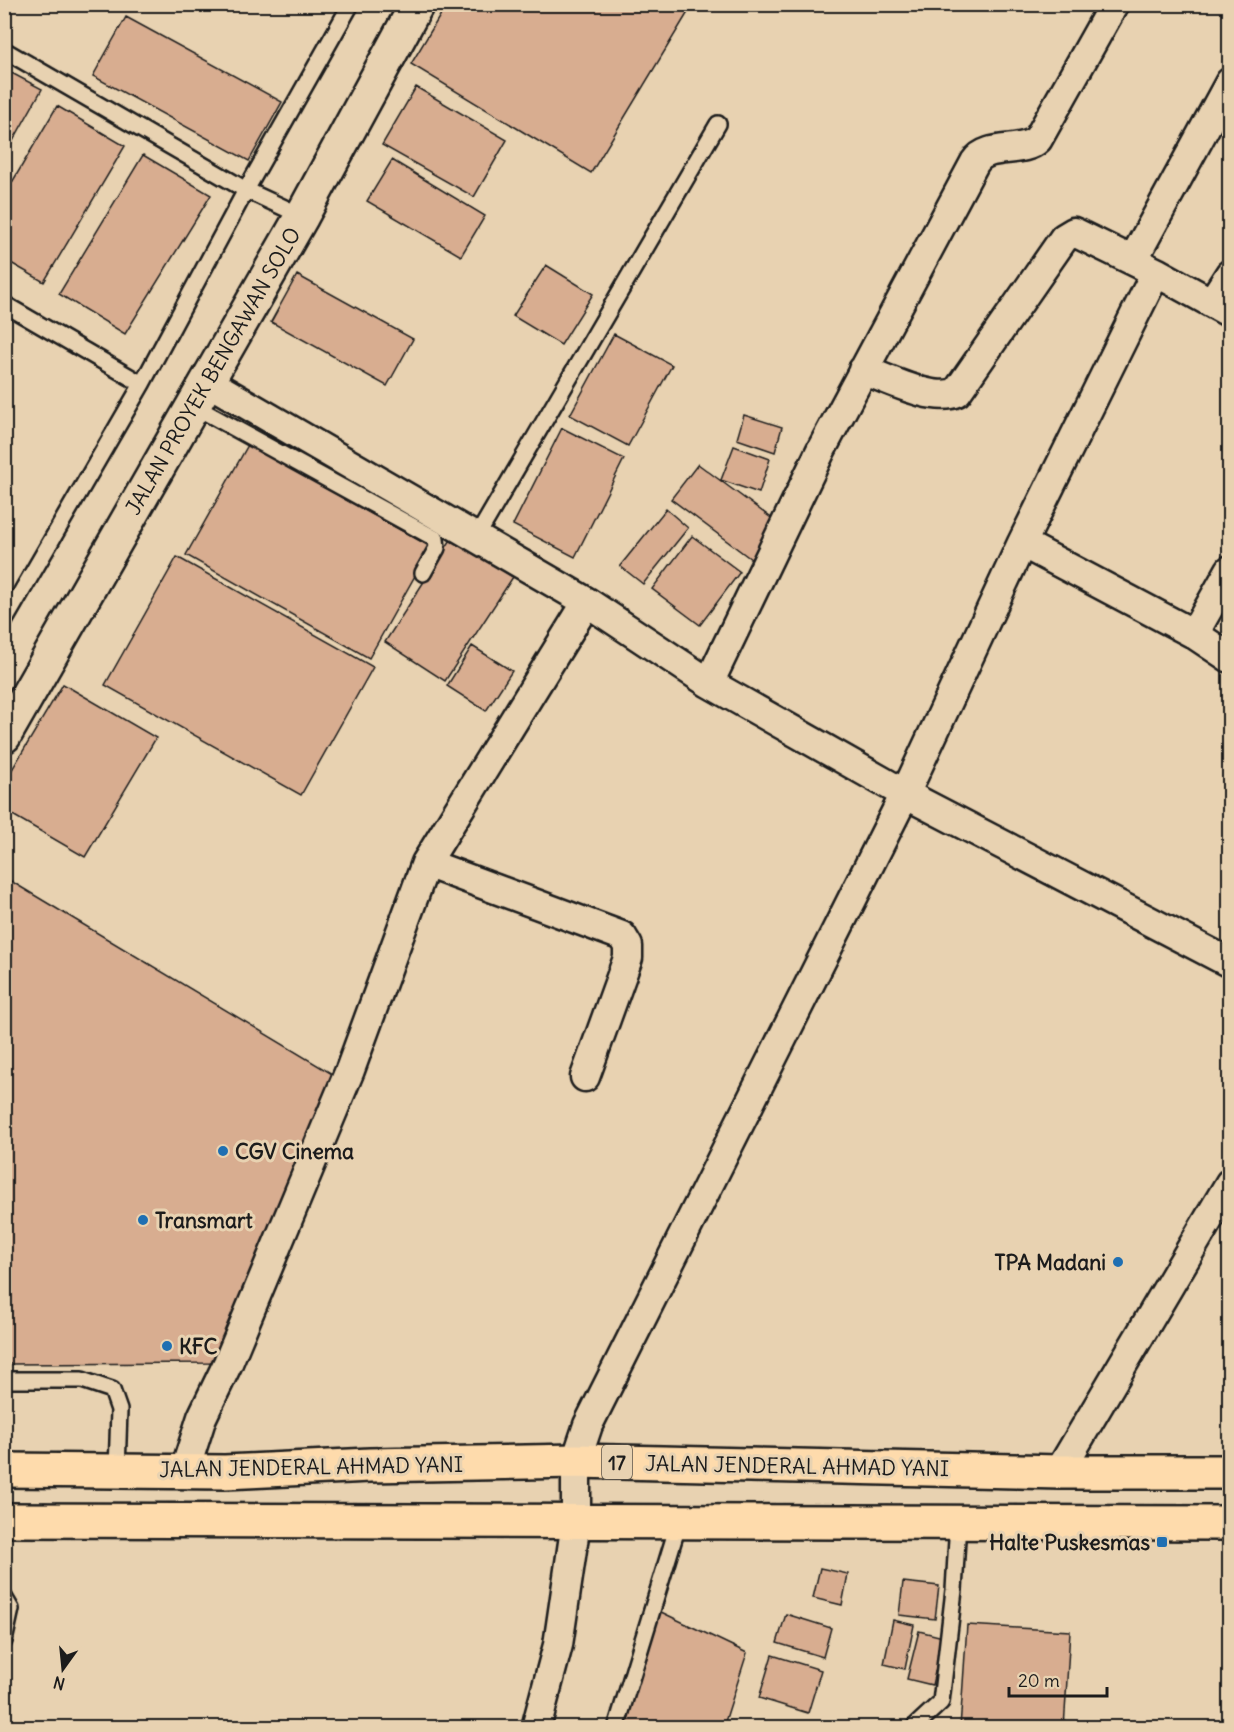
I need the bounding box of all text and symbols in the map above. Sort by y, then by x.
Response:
street label: JALAN PROYEK BENGAWAN SOLO [119,222,307,520]
place label: CGV Cinema [235,1138,354,1165]
marker: CGV Cinema [216,1144,230,1158]
place label: Transmart [155,1207,254,1234]
marker: Transmart [136,1213,150,1227]
place label: TPA Madani [995,1249,1106,1276]
marker: TPA Madani [1111,1255,1125,1269]
place label: KFC [179,1333,218,1360]
marker: KFC [160,1339,174,1353]
road number: 17 [602,1445,632,1479]
street label: JALAN JENDERAL AHMAD YANI [645,1450,949,1482]
street label: JALAN JENDERAL AHMAD YANI [159,1451,463,1483]
place label: Halte Puskesmas [989,1529,1150,1556]
marker: Halte Puskesmas [1155,1535,1169,1549]
north arrow [33,1639,93,1699]
scale bar [1009,1660,1106,1698]
text: 20 m [1018,1669,1060,1692]
text: N [51,1672,67,1695]

